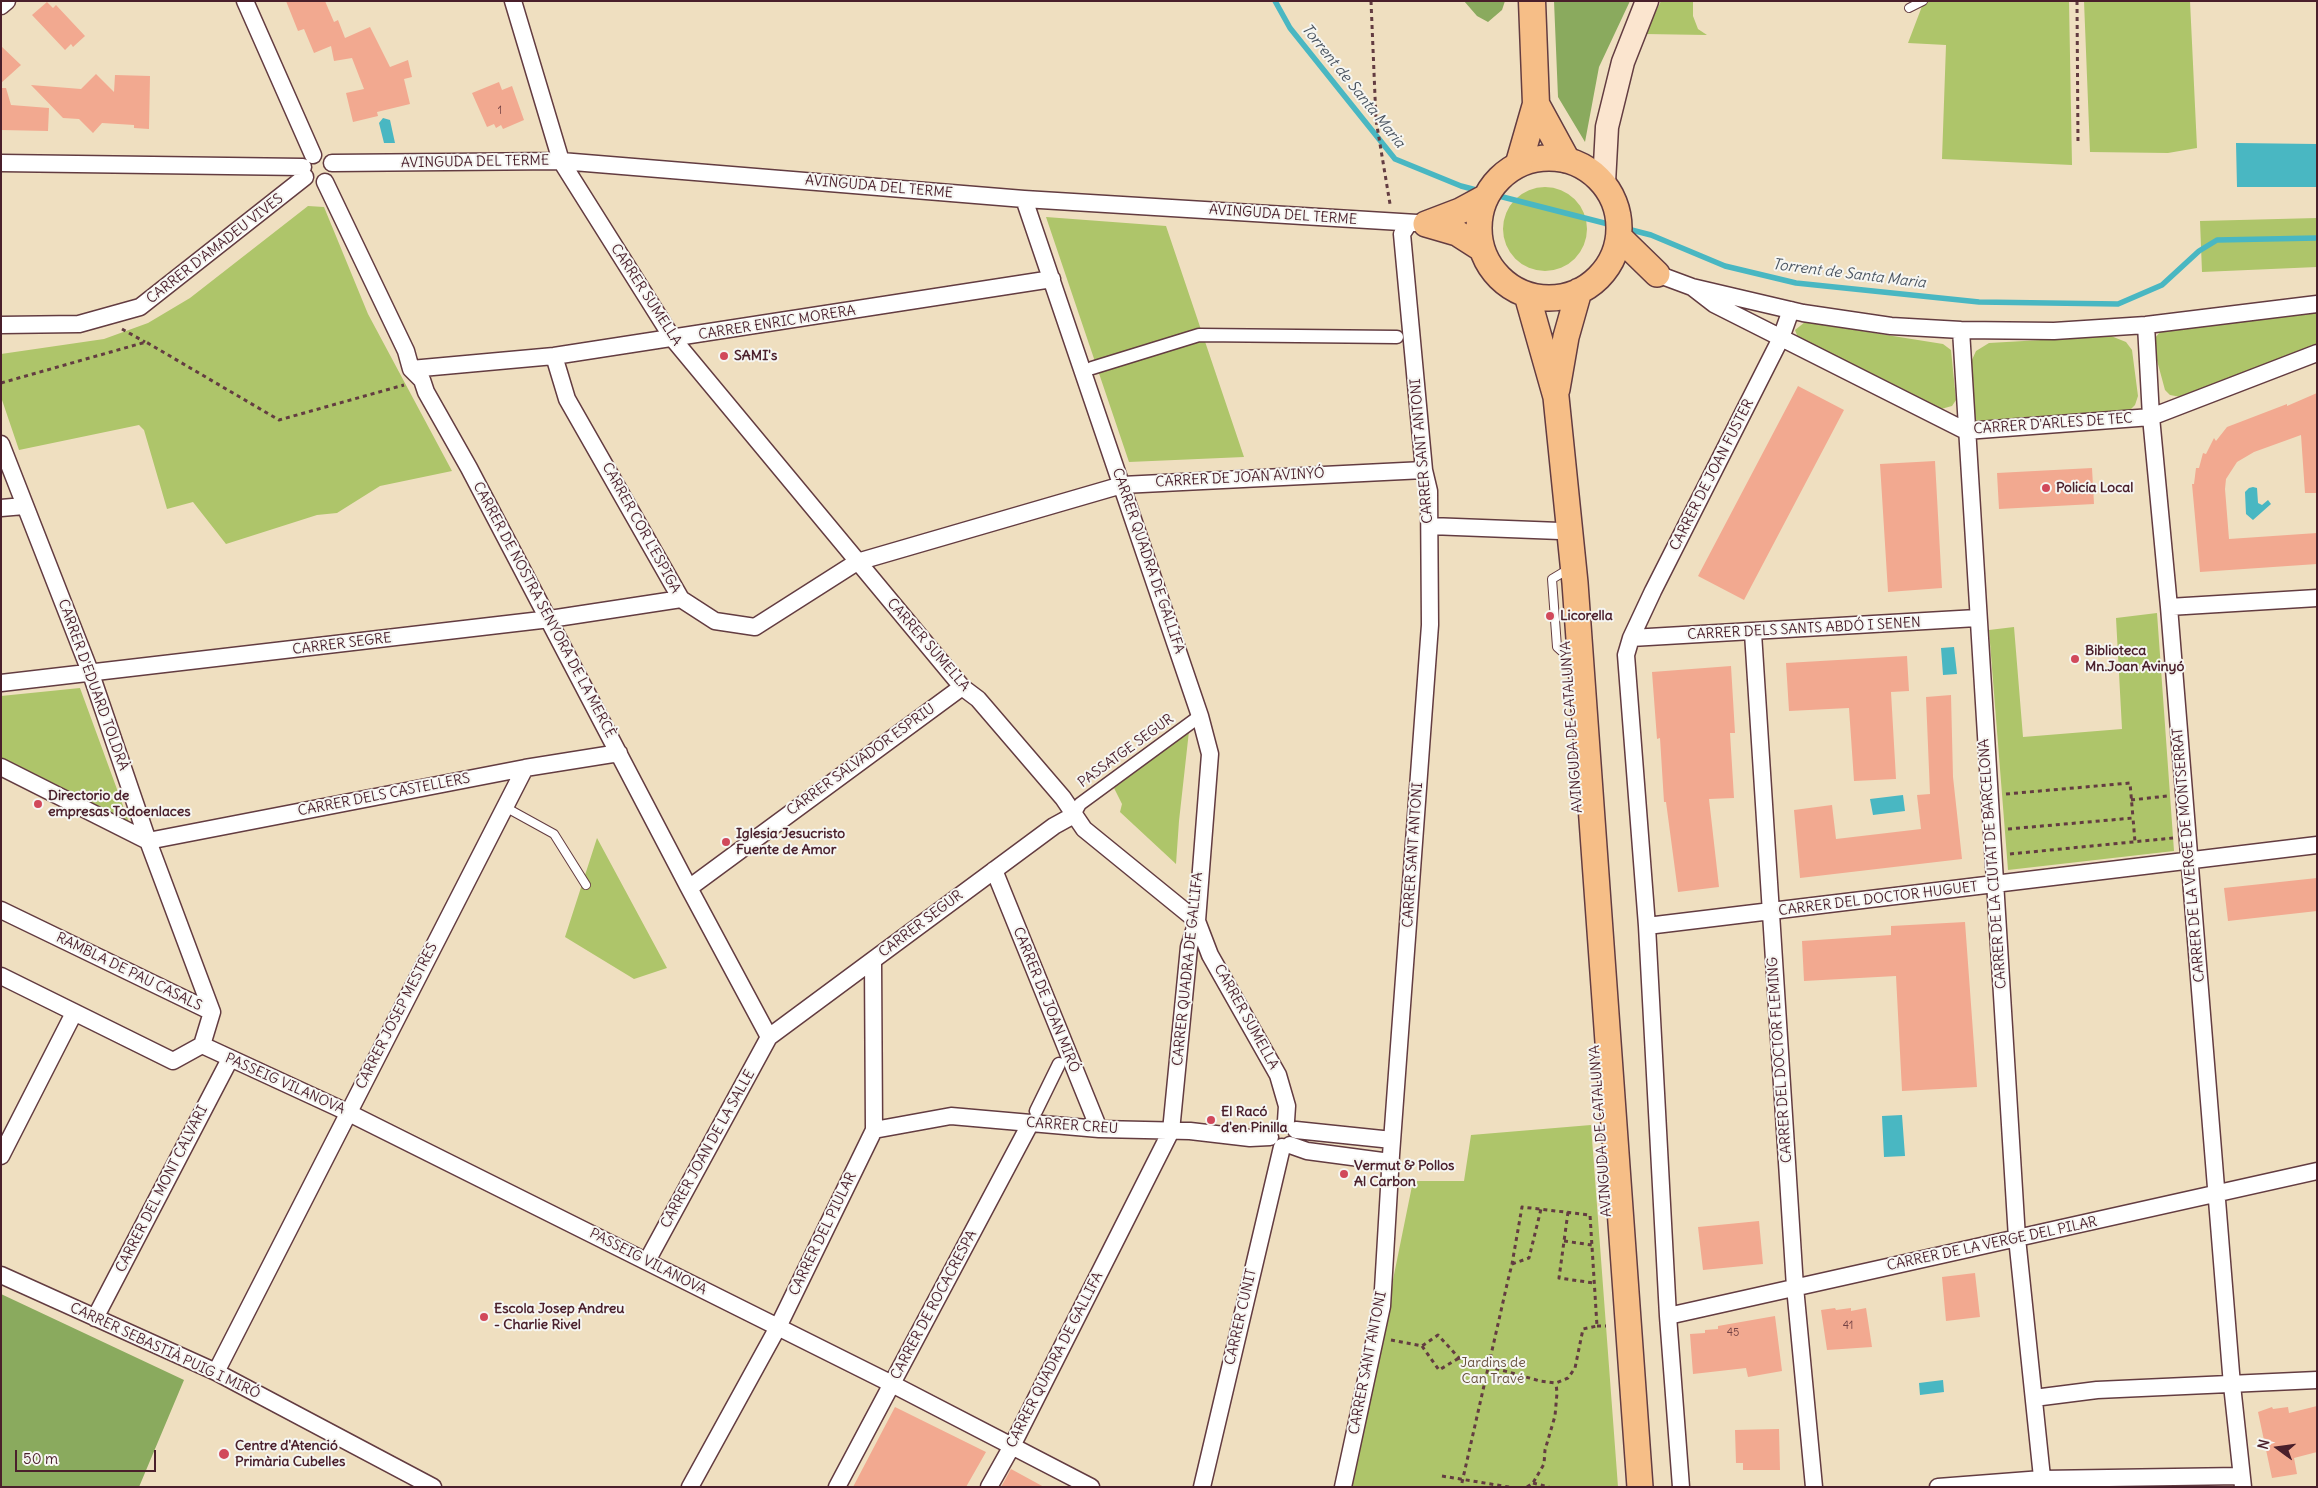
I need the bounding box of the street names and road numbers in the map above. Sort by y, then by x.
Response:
street label: AVINGUDA DEL TERME [401,152,549,172]
street label: AVINGUDA DEL TERME [804,172,954,202]
street label: CARRER D'AMADEU VIVES [143,191,287,307]
street label: AVINGUDA DEL TERME [1209,201,1357,229]
street label: CARRER SUMELLA [607,241,685,349]
street label: CARRER ENRIC MORERA [697,302,857,344]
street label: CARRER SANT ANTONI [1407,378,1437,524]
street label: CARRER DE JOAN FUSTER [1666,396,1758,554]
street label: CARRER D'ARLES DE TEC [1973,410,2133,438]
street label: CARRER COR L'ESPIGA [598,460,684,596]
street label: CARRER DE JOAN AVINYÓ [1155,465,1325,491]
street label: CARRER QUADRA DE GALLIFA [1108,466,1188,656]
street label: CARRER DE NOSTRA SENYORA DE LA MERCÈ [469,479,619,741]
street label: CARRER SUMELLA [883,595,973,695]
street label: CARRER D'EDUARD TOLDRÀ [54,597,132,773]
street label: CARRER DELS SANTS ABDÓ I SENEN [1687,615,1921,643]
street label: CARRER SEGRE [292,630,392,658]
street label: AVINGUDA DE CATALUNYA [1558,640,1586,814]
street label: CARRER SALVADOR ESPRIU [784,701,938,819]
street label: PASSATGE SEGUR [1075,711,1177,791]
street label: CARRER DE LA VERGE DE MONTSERRAT [2169,727,2209,983]
street label: CARRER DE LA CIUTAT DE BARCELONA [1976,738,2010,990]
street label: CARRER DELS CASTELLERS [296,770,472,820]
street label: CARRER SANT ANTONI [1400,782,1426,928]
street label: CARRER QUADRA DE GALLIFA [1169,871,1207,1067]
street label: CARRER DEL DOCTOR HUGUET [1778,878,1978,920]
street label: CARRER SEGUR [876,887,966,961]
street label: CARRER DE JOAN MIRÓ [1009,925,1083,1075]
street label: RAMBLA DE PAU CASALS [53,929,205,1015]
street label: CARRER JOSEP MESTRES [353,940,441,1092]
street label: CARRER DEL DOCTOR FLEMING [1764,956,1796,1164]
street label: CARRER SUMELLA [1210,961,1282,1073]
street label: AVINGUDA DE CATALUNYA [1587,1044,1615,1218]
street label: PASSEIG VILANOVA [223,1050,347,1118]
street label: CARRER JOAN DE LA SALLE [657,1067,759,1231]
street label: CARRER DEL MONT CALVARI [112,1103,212,1275]
street label: CARRER CREU [1025,1114,1119,1138]
street label: CARRER DEL PIULAR [786,1170,860,1298]
street label: CARRER DE LA VERGE DEL PILAR [1885,1213,2099,1275]
street label: PASSEIG VILANOVA [587,1225,709,1299]
street label: CARRER DE ROCACRESPA [887,1227,981,1383]
street label: CARRER CUNIT [1222,1267,1260,1367]
street label: CARRER QUADRA DE GALLIFA [1003,1269,1107,1451]
street label: CARRER SANT ANTONI [1346,1290,1390,1436]
street label: CARRER SEBASTIÀ PUIG I MIRÓ [67,1299,263,1403]

